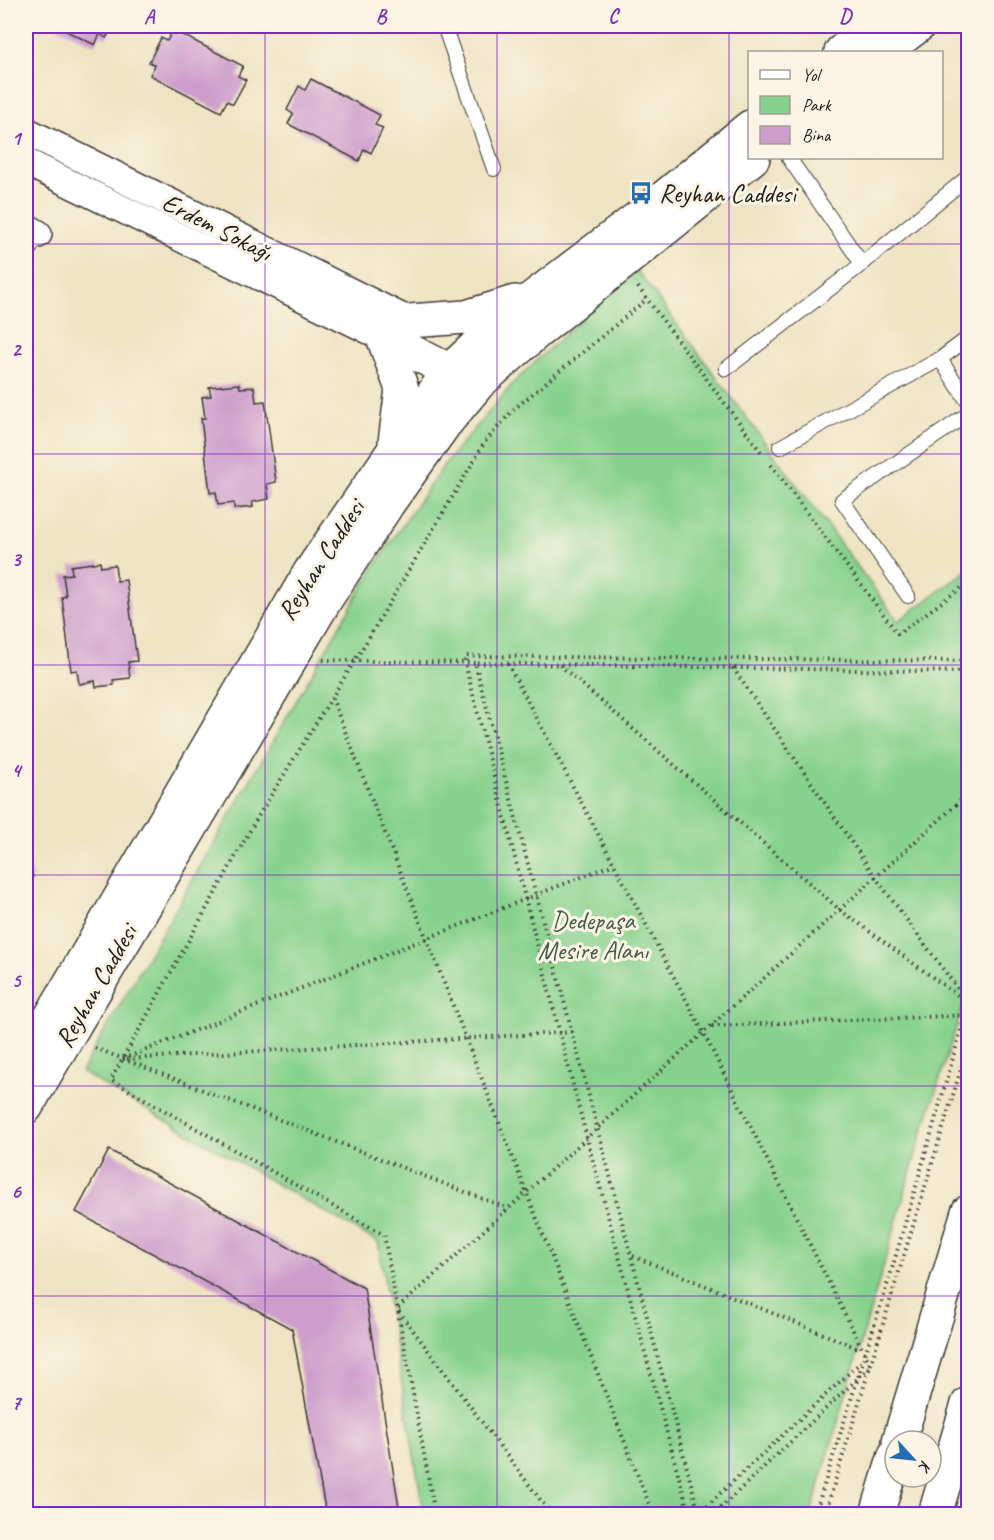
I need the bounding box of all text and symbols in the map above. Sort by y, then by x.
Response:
text: A [144,4,156,29]
text: B [376,4,388,29]
text: C [608,4,620,29]
text: D [839,4,853,29]
legend [748,51,943,159]
text: Yol [802,64,822,86]
text: Park [802,94,832,116]
text: Bina [802,124,832,146]
text: 1 [12,126,23,151]
place label: Reyhan Caddesi [659,177,799,210]
bus stop icon: Reyhan Caddesi [628,180,654,206]
street label: Erdem Sokağı [157,185,278,269]
text: 2 [12,337,23,362]
street label: Reyhan Caddesi [270,491,374,626]
text: 3 [12,547,23,572]
text: 4 [12,758,24,783]
park label: Dedepaşa Mesire Alanı [538,904,649,967]
street label: Reyhan Caddesi [48,916,146,1053]
text: 5 [12,968,23,993]
text: 6 [11,1179,22,1204]
text: 7 [12,1390,23,1415]
north arrow [883,1429,943,1489]
text: K [913,1457,936,1477]

